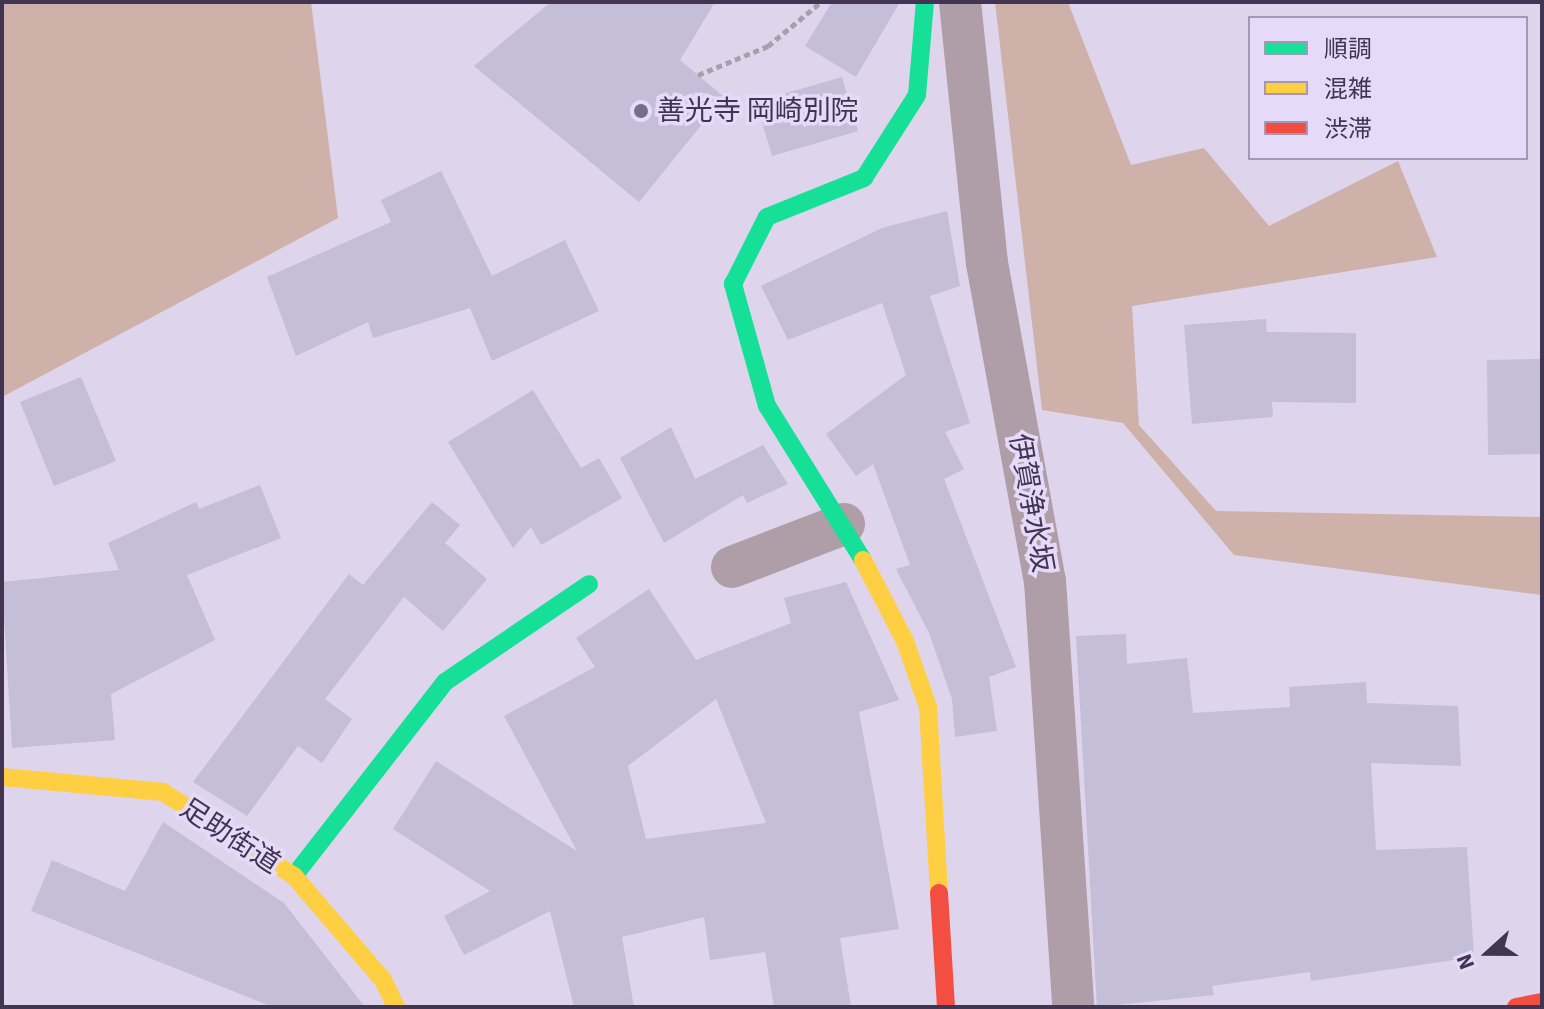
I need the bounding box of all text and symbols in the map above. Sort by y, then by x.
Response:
legend [1248,16,1528,160]
text: 順調 [1324,32,1372,67]
text: 混雑 [1324,72,1372,107]
place label: 善光寺 岡崎別院 [657,94,859,128]
marker: 善光寺 岡崎別院 [632,102,650,120]
text: 渋滞 [1324,112,1372,147]
street label: 伊賀浄水坂 [1002,431,1060,575]
street label: 足助街道 [174,791,286,881]
north arrow [1448,913,1528,993]
text: N [1448,949,1483,974]

